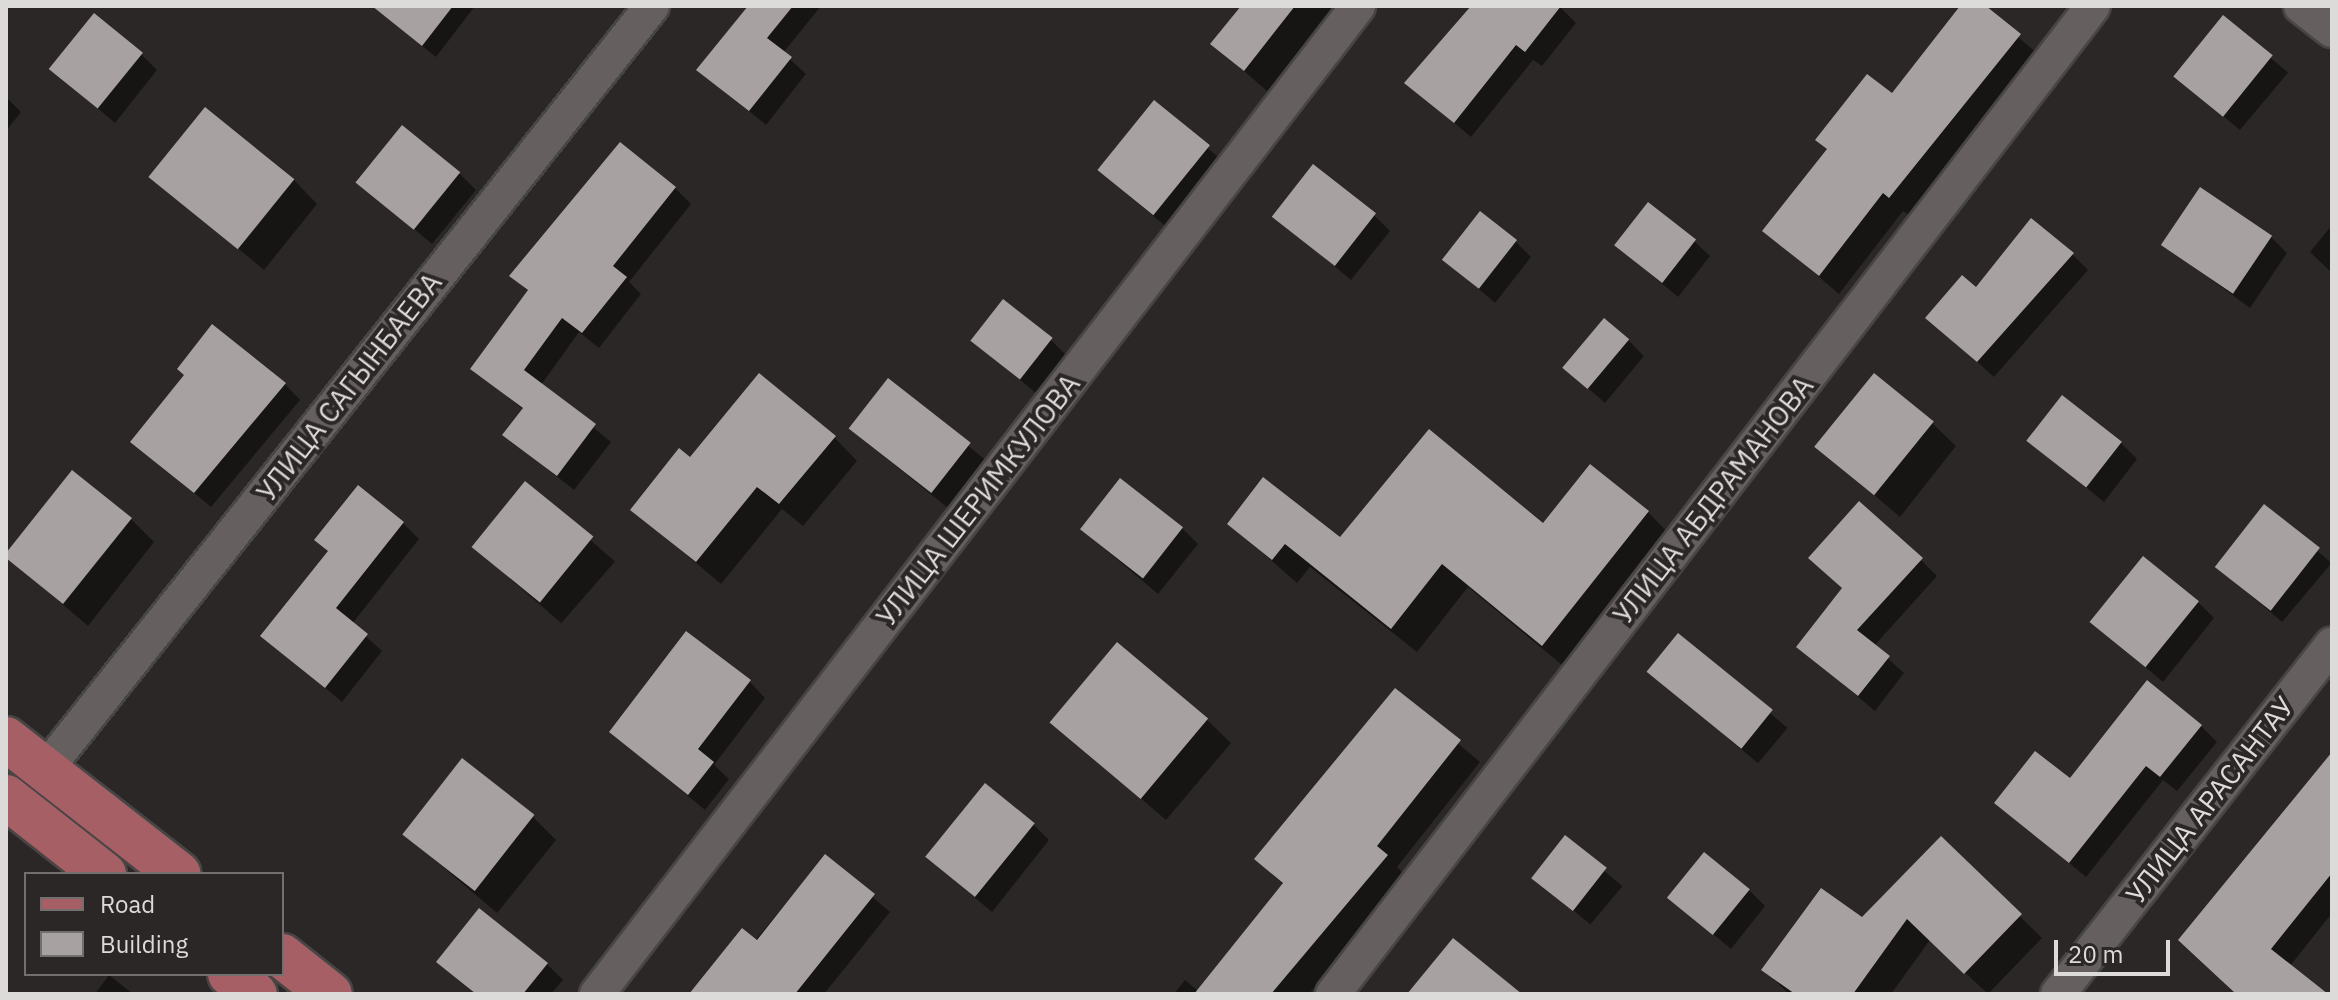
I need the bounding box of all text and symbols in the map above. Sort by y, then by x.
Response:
street label: УЛИЦА САГЫНБАЕВА [249,266,449,508]
street label: УЛИЦА ШЕРИМКУЛОВА [869,367,1087,633]
street label: УЛИЦА АБДРАМАНОВА [1606,369,1820,631]
street label: УЛИЦА АРАСАНТАУ [2119,690,2301,910]
legend [24,872,284,976]
text: Road [100,888,155,920]
scale bar [2058,924,2174,974]
text: Building [100,928,188,960]
text: 20 m [2068,938,2123,970]

